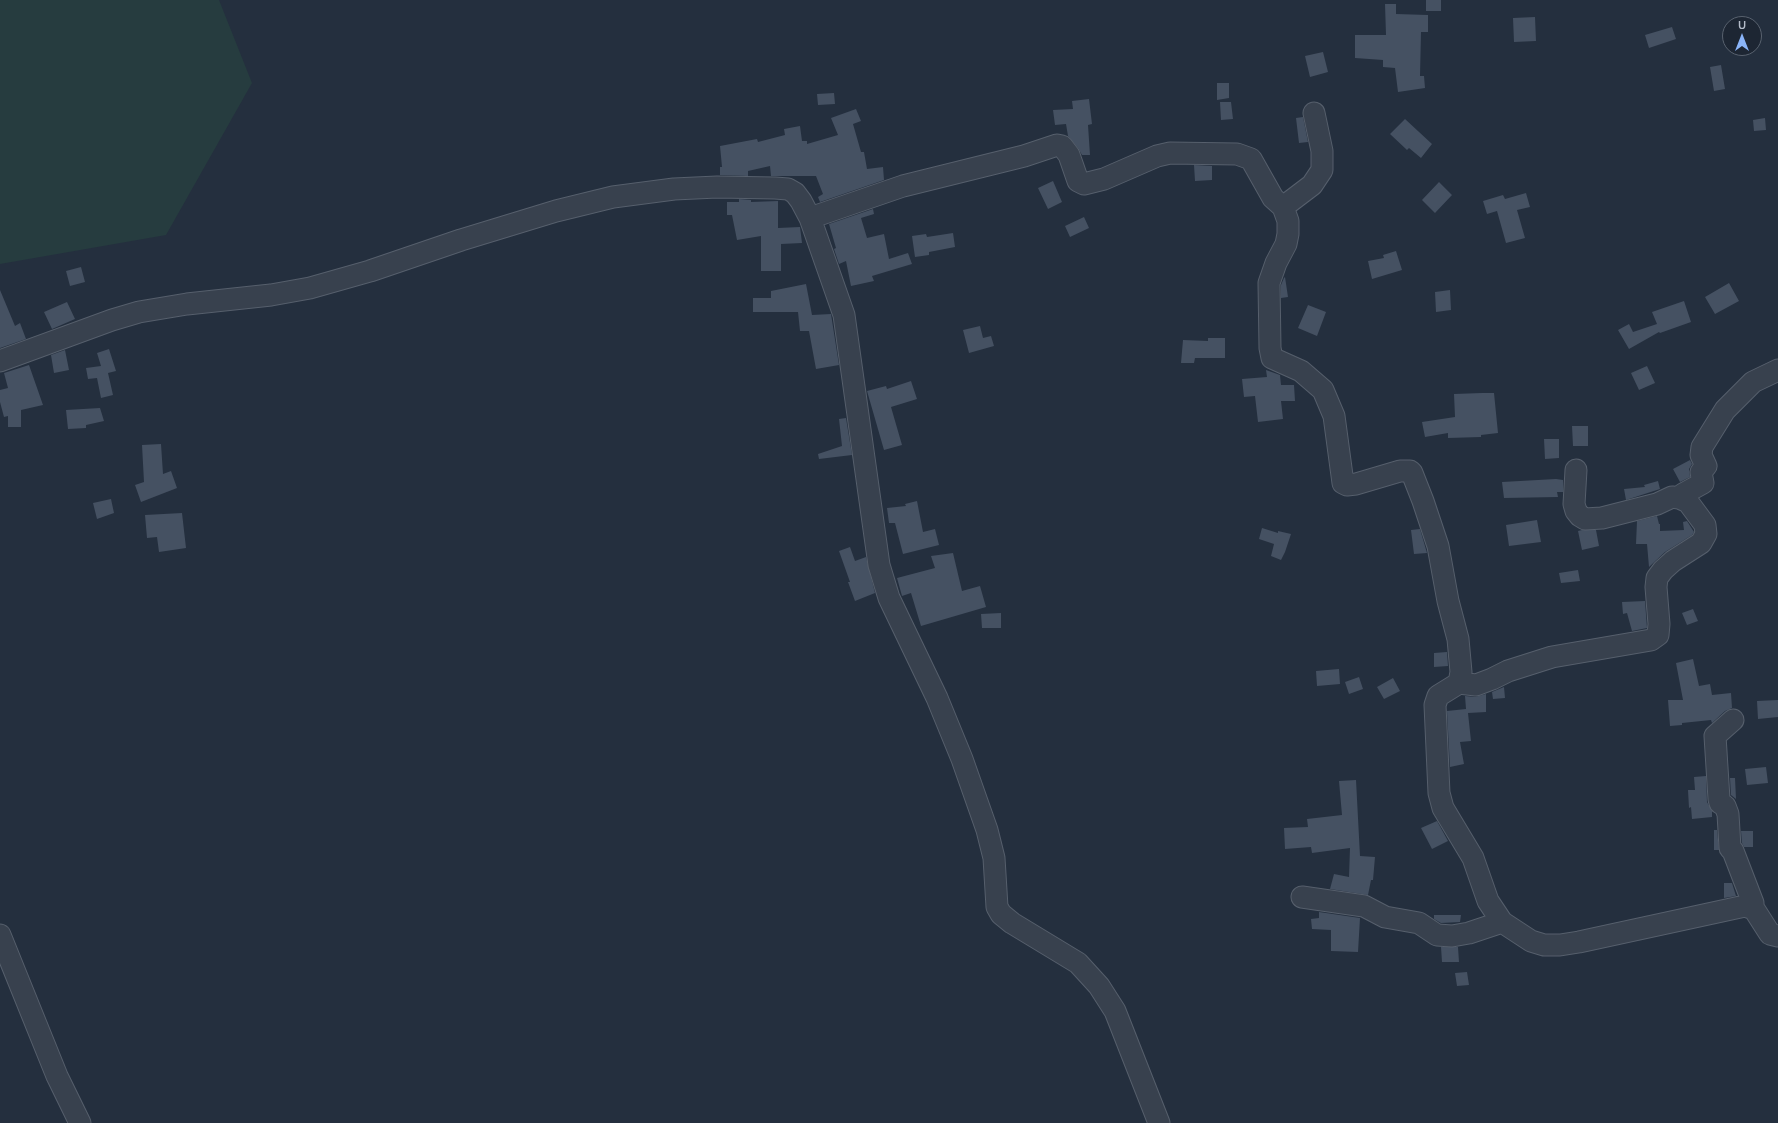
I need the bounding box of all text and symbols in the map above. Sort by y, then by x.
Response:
north arrow [1722,16,1762,56]
text: U [1738,18,1746,32]

